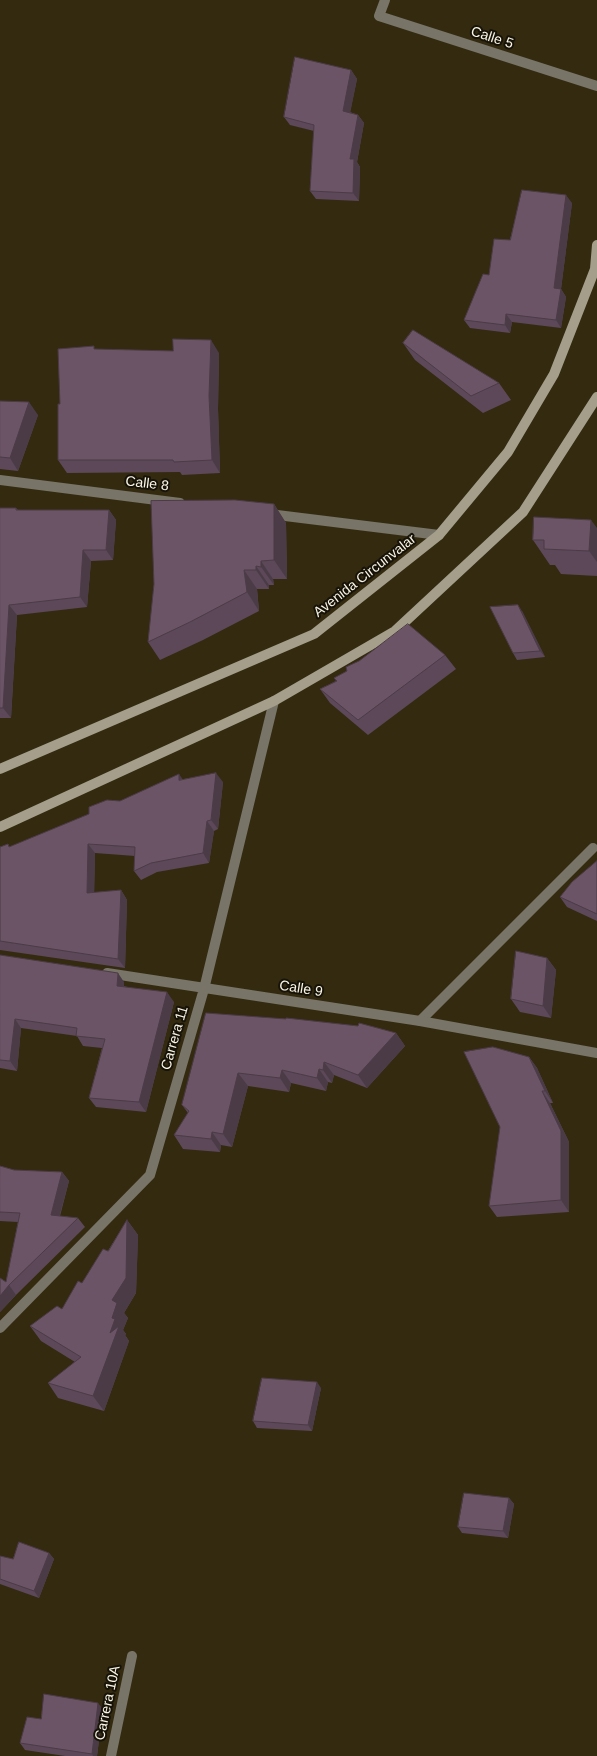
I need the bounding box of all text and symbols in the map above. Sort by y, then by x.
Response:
street label: Calle 5 [469,23,515,53]
street label: Calle 8 [124,473,170,495]
street label: Avenida Circunvalar [311,531,419,621]
street label: Calle 9 [278,977,324,1001]
street label: Carrera 11 [158,1004,192,1072]
street label: Carrera 10A [92,1664,124,1742]

